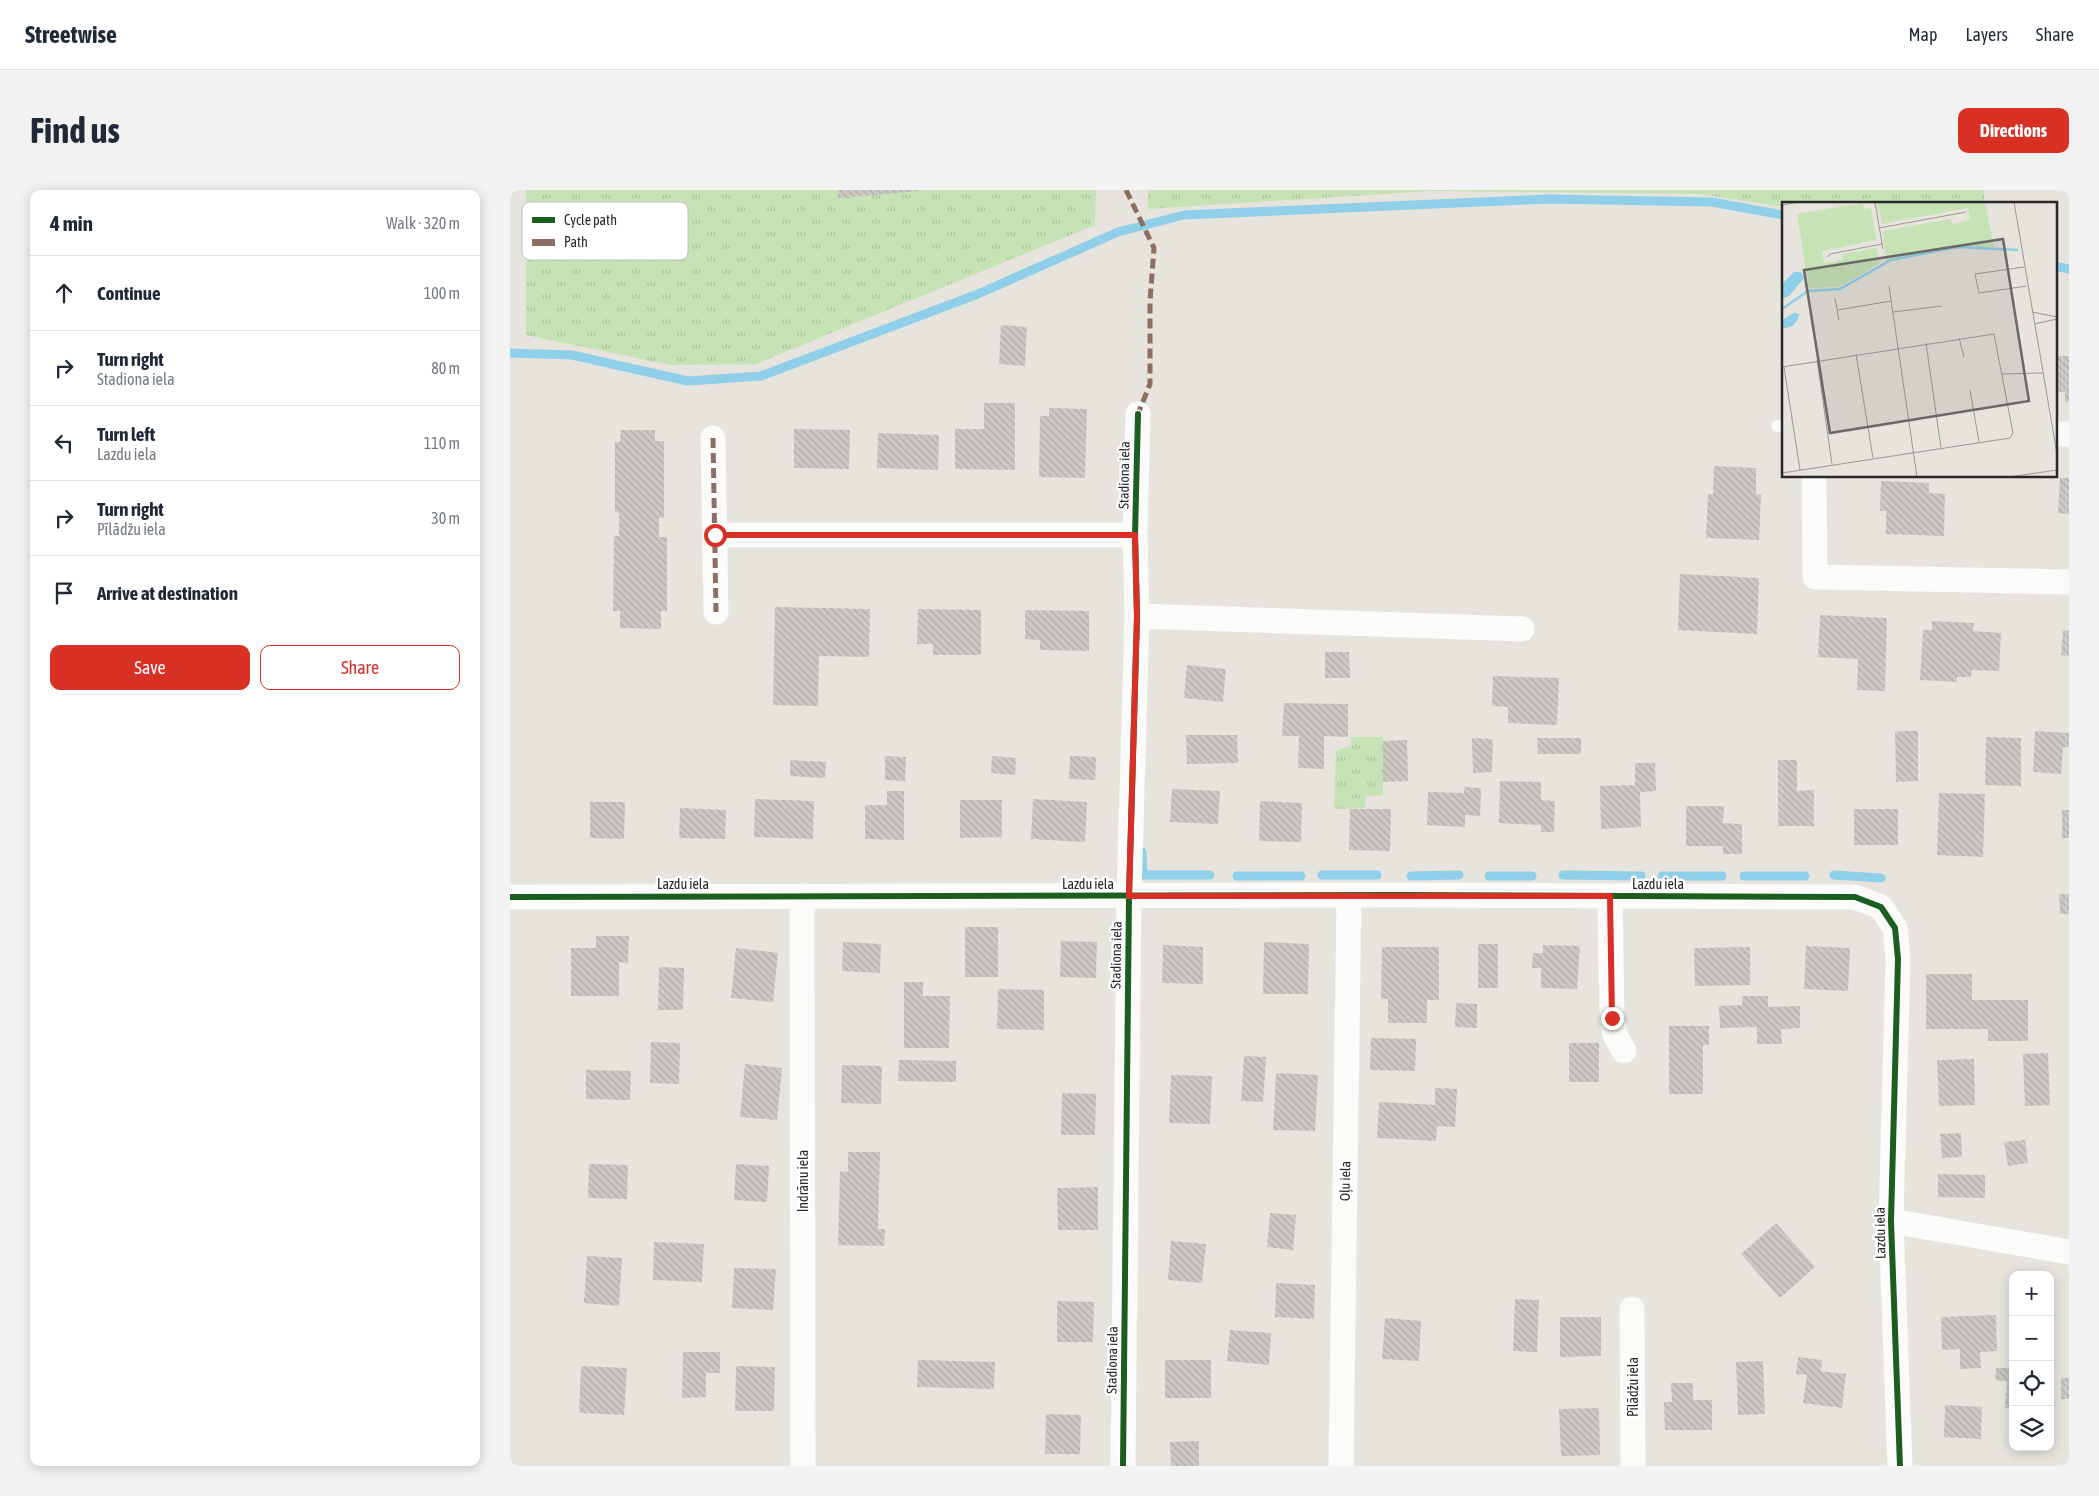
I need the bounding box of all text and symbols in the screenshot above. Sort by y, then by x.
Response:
text: Streetwise [25,21,117,48]
text: Map [1908,24,1937,45]
text: Layers [1965,24,2008,45]
text: Share [2036,24,2074,45]
button: Directions [1958,108,2069,153]
text: Find us [30,110,120,150]
legend [522,202,688,260]
inset map [1782,202,2056,478]
text: 4 min [50,211,93,235]
text: Cycle path [564,212,617,228]
text: Walk · 320 m [386,214,460,232]
text: Path [564,234,588,250]
icon: ahead [50,279,78,307]
text: Continue [97,282,161,304]
text: 100 m [424,284,460,302]
text: Turn right [97,348,164,370]
icon: right [50,354,78,382]
text: 80 m [431,359,460,377]
text: Stadiona iela [97,370,175,388]
text: Turn left [97,423,155,445]
icon: left [50,429,78,457]
text: 110 m [424,434,460,452]
street label: Stadiona iela [1115,441,1133,509]
text: Lazdu iela [97,445,156,463]
text: Turn right [97,498,164,520]
icon: right [50,504,78,532]
text: 30 m [431,509,460,527]
text: Pīlādžu iela [97,520,166,538]
route start [704,524,727,547]
icon: arrive [50,579,78,607]
text: Arrive at destination [97,582,238,604]
button: Save [50,645,250,690]
button: Share [260,645,460,690]
street label: Lazdu iela [657,876,709,892]
street label: Lazdu iela [1062,876,1114,892]
street label: Lazdu iela [1632,876,1684,892]
street label: Stadiona iela [1107,921,1125,989]
route end [1601,1007,1624,1030]
street label: Indrānu iela [795,1150,811,1212]
street label: Oļu iela [1337,1161,1353,1201]
street label: Lazdu iela [1872,1207,1888,1259]
map controls [2009,1271,2054,1451]
button: + [2009,1271,2054,1316]
button: − [2009,1316,2054,1361]
street label: Stadiona iela [1103,1326,1121,1394]
street label: Pīlādžu iela [1625,1357,1641,1417]
button: locate [2009,1361,2054,1406]
button: layers [2009,1406,2054,1451]

